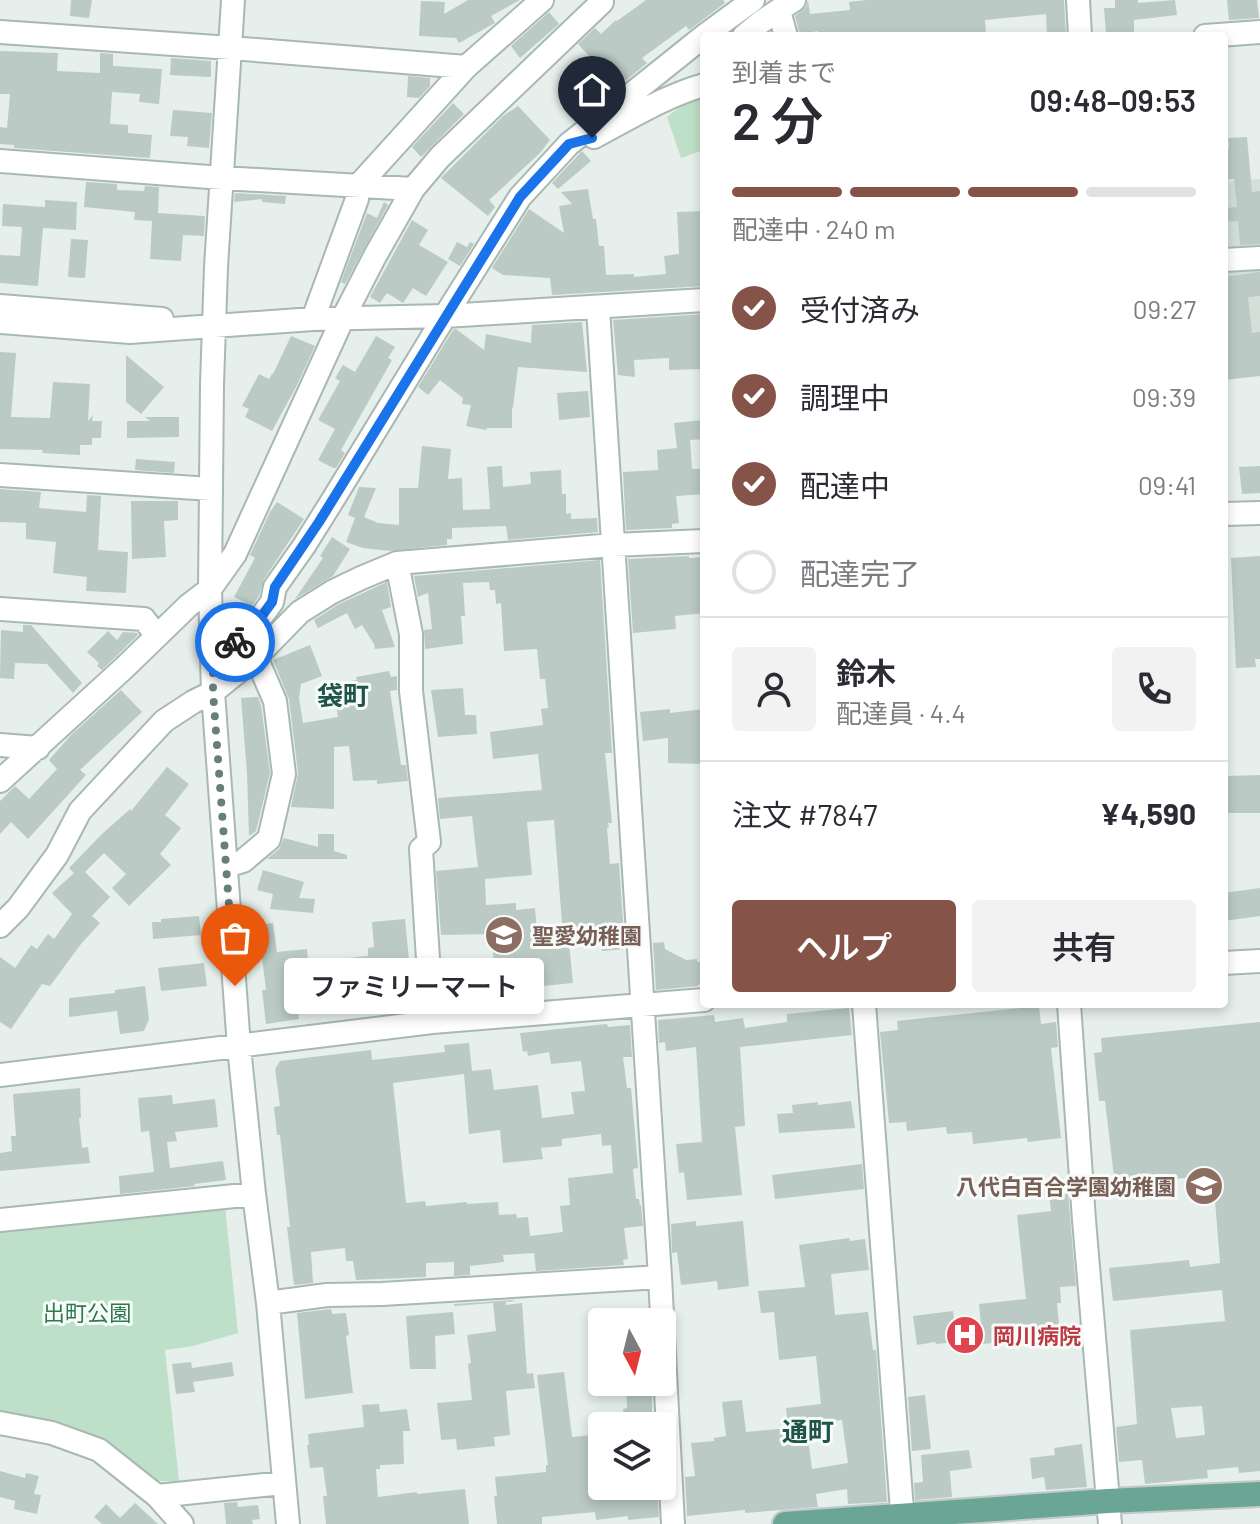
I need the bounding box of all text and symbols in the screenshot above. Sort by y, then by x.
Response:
pin [558,56,626,138]
text: 到着まで [732,56,836,87]
icon: home [570,68,614,112]
text: 09:48–09:53 [1030,82,1196,118]
text: 2 分 [732,88,823,150]
text: 配達中 · 240 m [732,213,896,244]
icon: check [732,286,776,330]
text: 受付済み [800,291,920,327]
text: 09:27 [1133,293,1196,324]
icon: check [732,374,776,418]
text: 調理中 [800,379,890,415]
text: 09:39 [1132,381,1196,412]
icon: check [732,462,776,506]
text: 配達中 [800,467,890,503]
text: 09:41 [1138,469,1196,500]
text: 配達完了 [800,555,920,591]
courier [195,602,275,682]
icon: bike [213,620,257,664]
button: person [732,647,816,731]
button: phone [1112,647,1196,731]
text: 鈴木 [836,654,896,690]
district label: 袋町 [317,679,369,710]
text: 配達員 · 4.4 [836,697,966,728]
text: ¥4,590 [1100,795,1196,831]
text: 注文 #7847 [732,796,877,832]
button: ヘルプ [732,900,956,992]
button: 共有 [972,900,1196,992]
pin [201,904,269,986]
school or university icon: 聖愛幼稚園 [483,914,525,956]
icon: bag [213,916,257,960]
place label: 聖愛幼稚園 [532,922,642,948]
callout: ファミリーマート [283,958,543,1014]
text: ファミリーマート [310,970,518,1001]
school or university icon: 八代白百合学園幼稚園 [1183,1165,1225,1207]
place label: 八代白百合学園幼稚園 [956,1173,1176,1199]
park label: 出町公園 [43,1299,131,1325]
north arrow [588,1308,676,1396]
map controls [588,1308,676,1500]
hospital icon: 岡川病院 [944,1314,986,1356]
place label: 岡川病院 [993,1322,1081,1348]
button: layers [588,1412,676,1500]
district label: 通町 [782,1415,834,1446]

